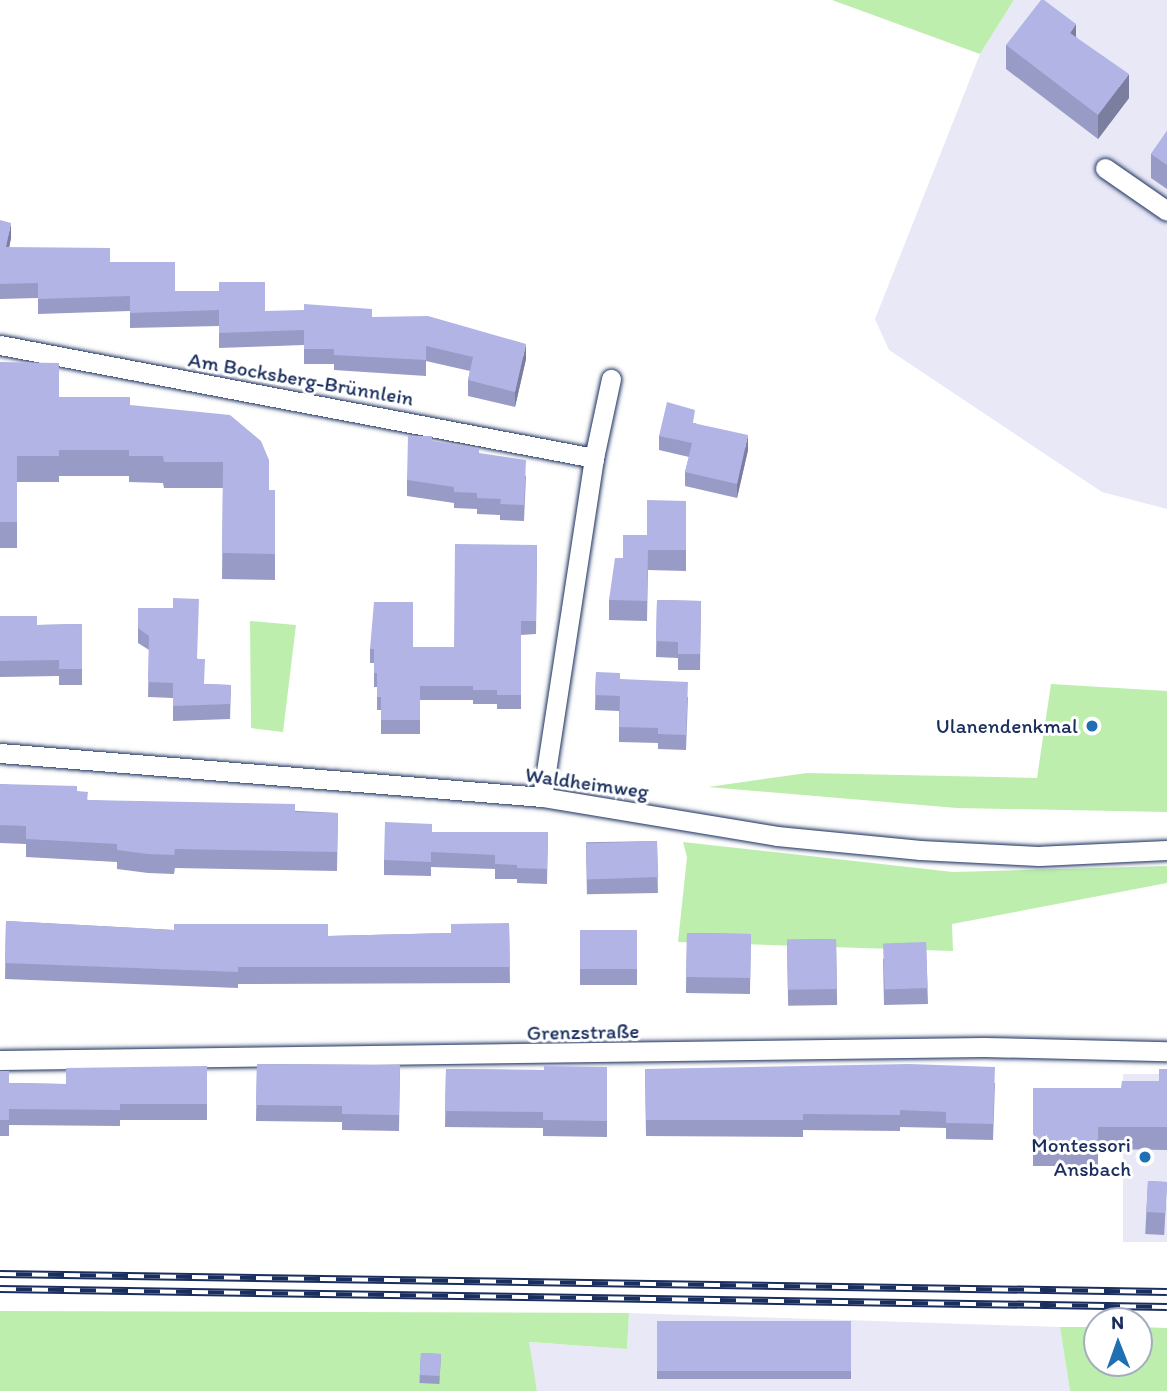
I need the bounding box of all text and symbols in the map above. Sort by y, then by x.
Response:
street label: Am Bocksberg-Brünnlein [187,347,415,411]
place label: Ulanendenkmal [936,713,1078,739]
marker: Ulanendenkmal [1084,718,1100,734]
street label: Waldheimweg [524,762,650,804]
street label: Grenzstraße [526,1018,640,1046]
place label: Montessori Ansbach [1031,1132,1131,1182]
marker: Montessori Ansbach [1137,1149,1153,1165]
north arrow [1083,1307,1153,1377]
text: N [1111,1311,1124,1334]

